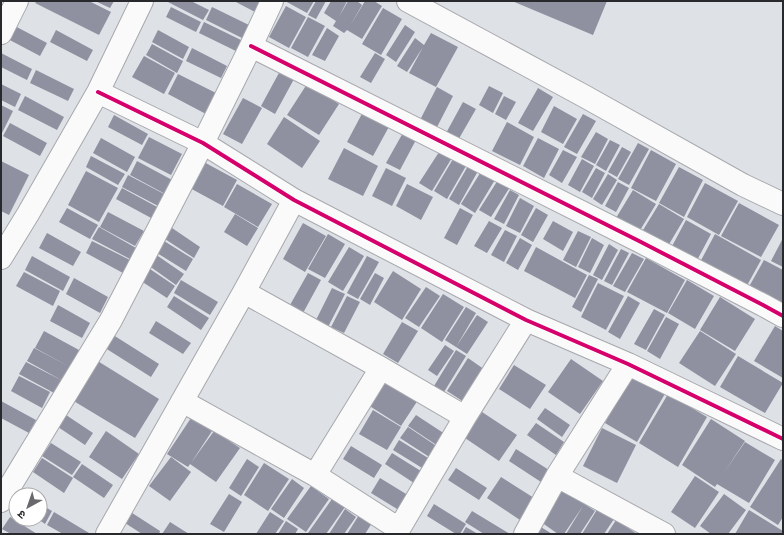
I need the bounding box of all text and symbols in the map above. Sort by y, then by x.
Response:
north arrow [8,487,48,527]
text: उ [15,506,29,521]

